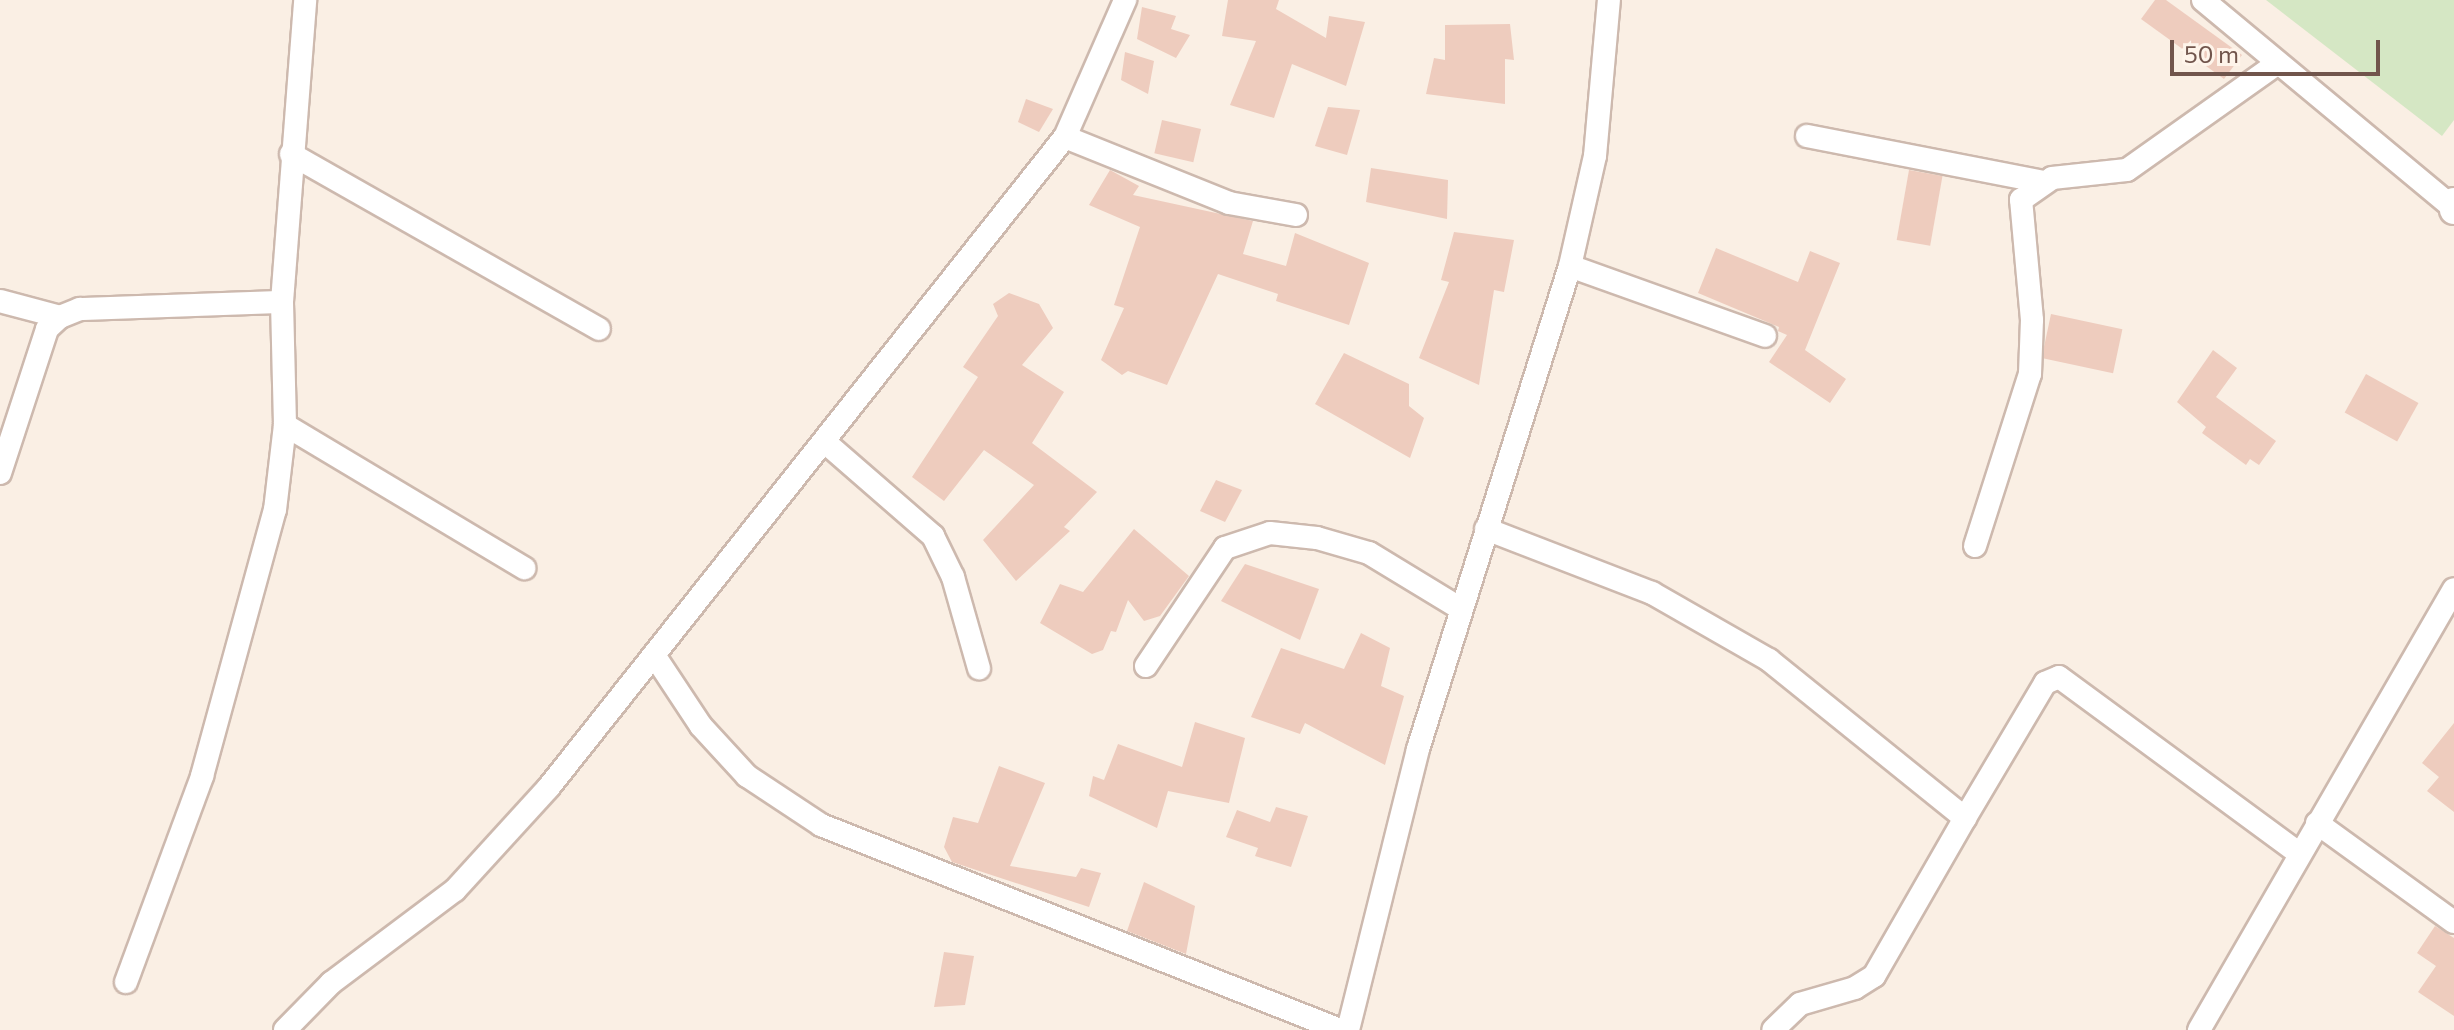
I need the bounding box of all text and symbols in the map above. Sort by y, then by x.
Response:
scale bar [2174,24,2384,74]
text: 50 m [2184,39,2239,68]

